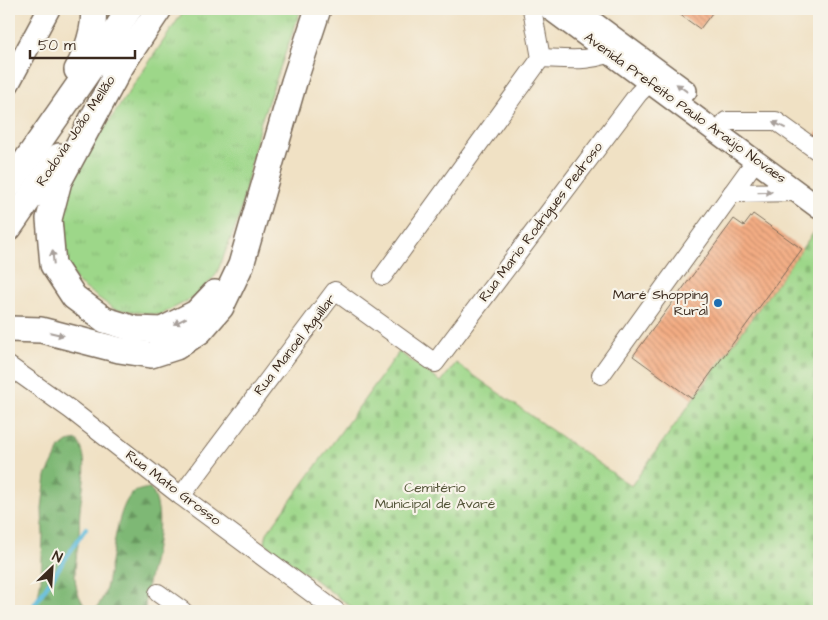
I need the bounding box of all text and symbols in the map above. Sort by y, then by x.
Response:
scale bar [30,28,135,60]
street label: Avenida Prefeito Paulo Araújo Novaes [580,28,790,188]
text: 50 m [38,35,76,56]
street label: Rodovia João Mellão [32,72,121,190]
one-way arrow [675,83,688,93]
one-way arrow [772,121,786,129]
street label: Rua Mario Rodrigues Pedroso [474,138,608,306]
one-way arrow [757,188,773,196]
one-way arrow [49,249,57,265]
place label: Maré Shopping Rural [613,285,708,321]
street label: Rua Manoel Aguillar [249,290,341,400]
marker: Maré Shopping Rural [712,297,724,309]
one-way arrow [172,317,187,325]
one-way arrow [50,330,65,338]
street label: Rua Mato Grosso [121,445,225,531]
park label: Cemitério Municipal de Avaré [375,478,496,514]
north arrow [28,542,78,592]
text: N [49,546,65,568]

